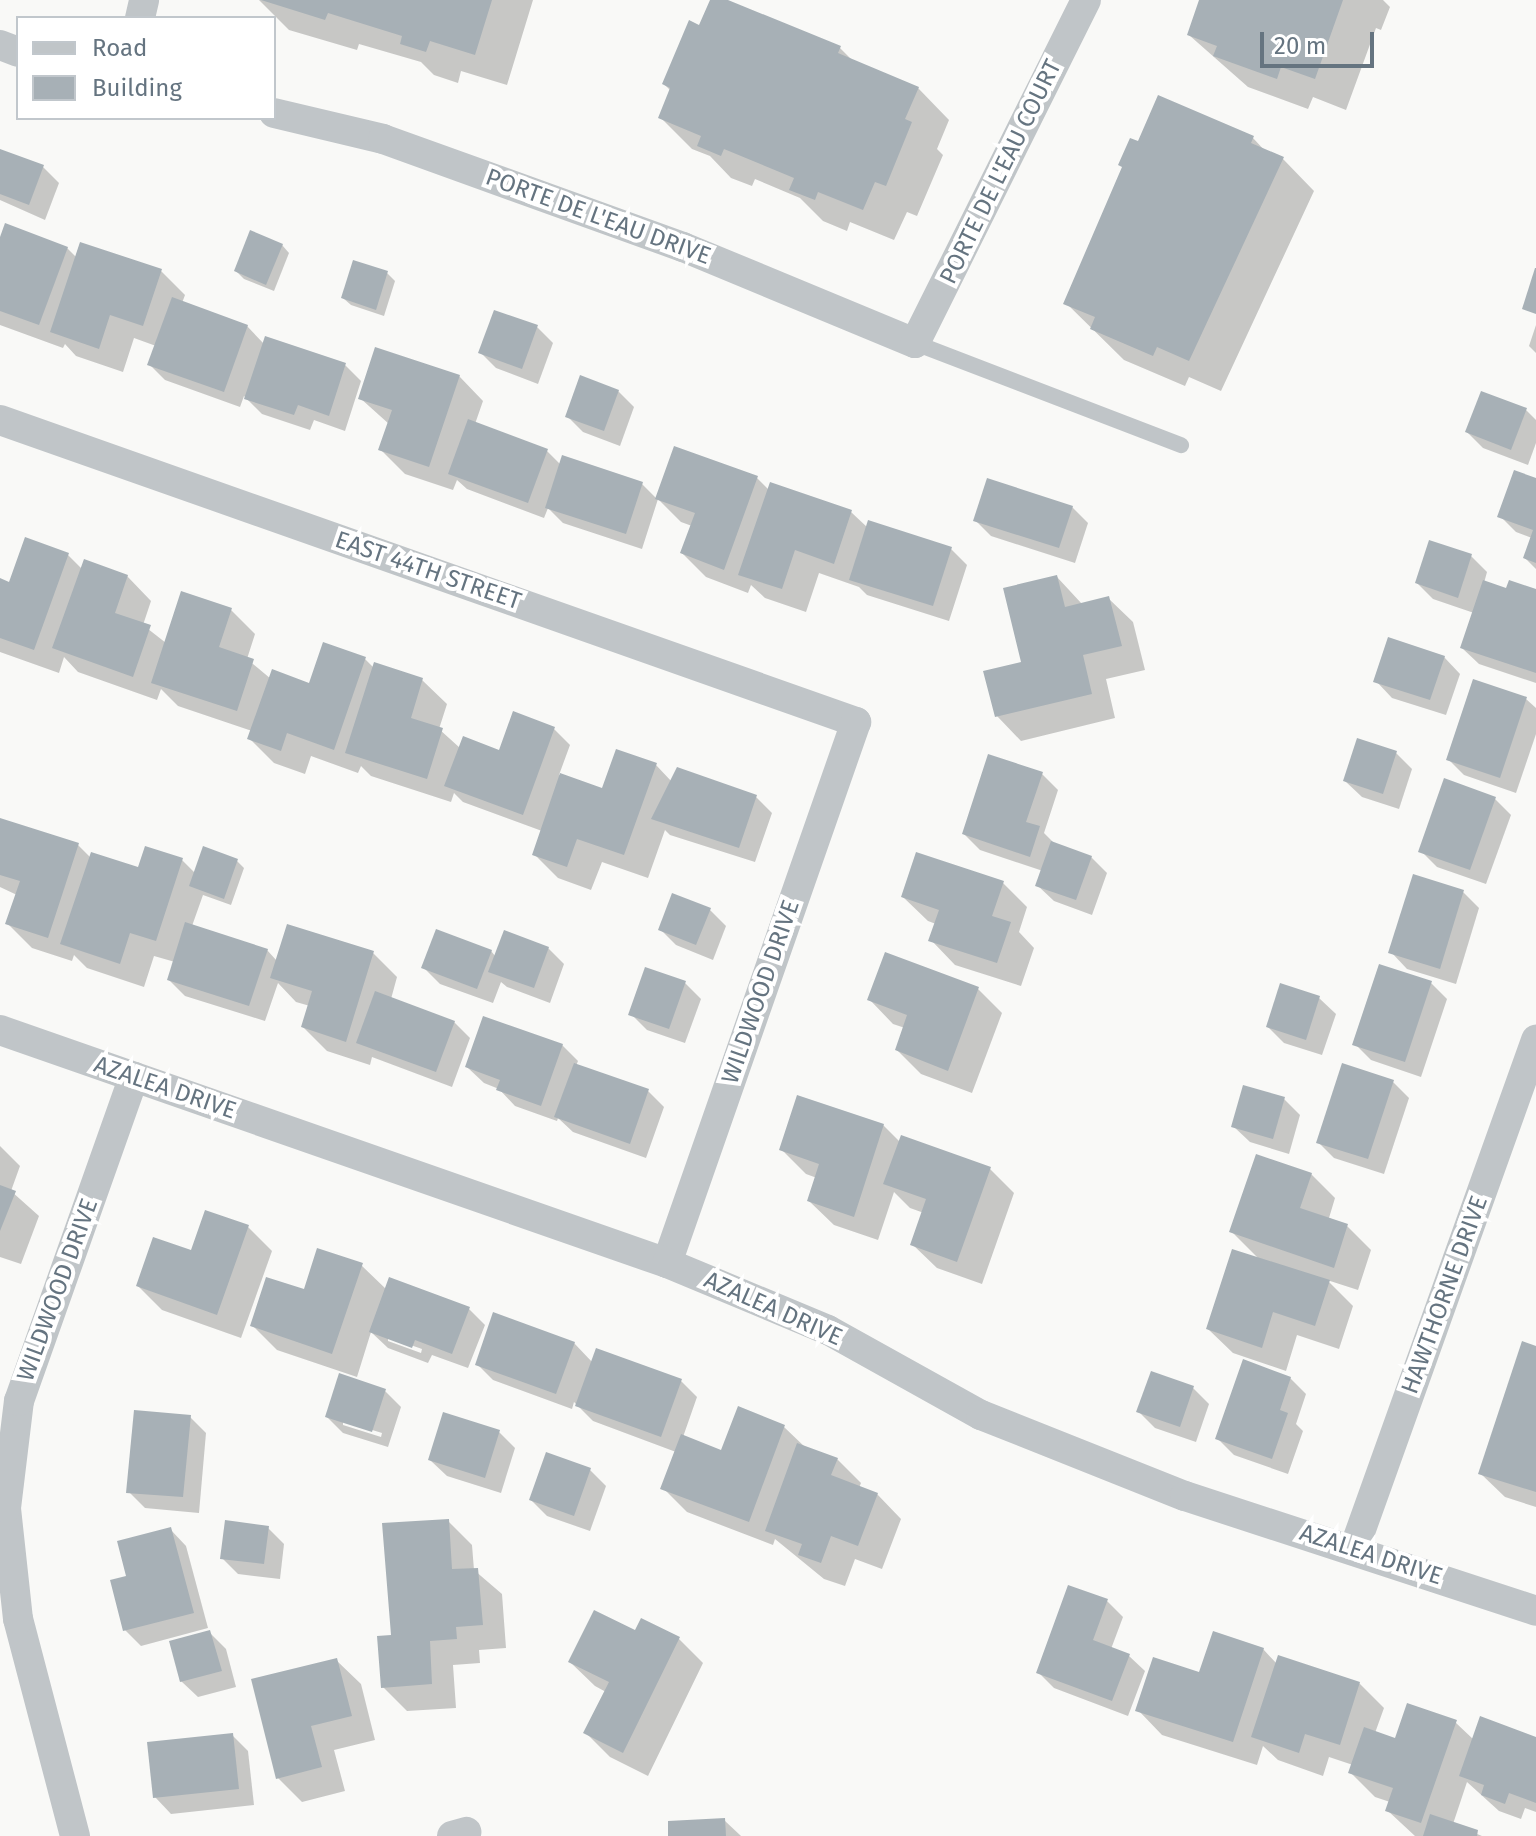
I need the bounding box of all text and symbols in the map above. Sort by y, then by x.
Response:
legend [16,16,276,120]
scale bar [1264,16,1378,66]
text: 20 m [1274,32,1326,60]
text: Road [92,34,147,62]
street label: PORTE DE L'EAU COURT [934,55,1068,289]
text: Building [92,74,182,102]
street label: PORTE DE L'EAU DRIVE [481,163,715,271]
street label: EAST 44TH STREET [331,526,525,616]
street label: WILDWOOD DRIVE [716,896,806,1088]
street label: AZALEA DRIVE [90,1050,240,1126]
street label: HAWTHORNE DRIVE [1396,1192,1494,1398]
street label: WILDWOOD DRIVE [12,1195,104,1385]
street label: AZALEA DRIVE [699,1266,847,1352]
street label: AZALEA DRIVE [1296,1518,1446,1592]

